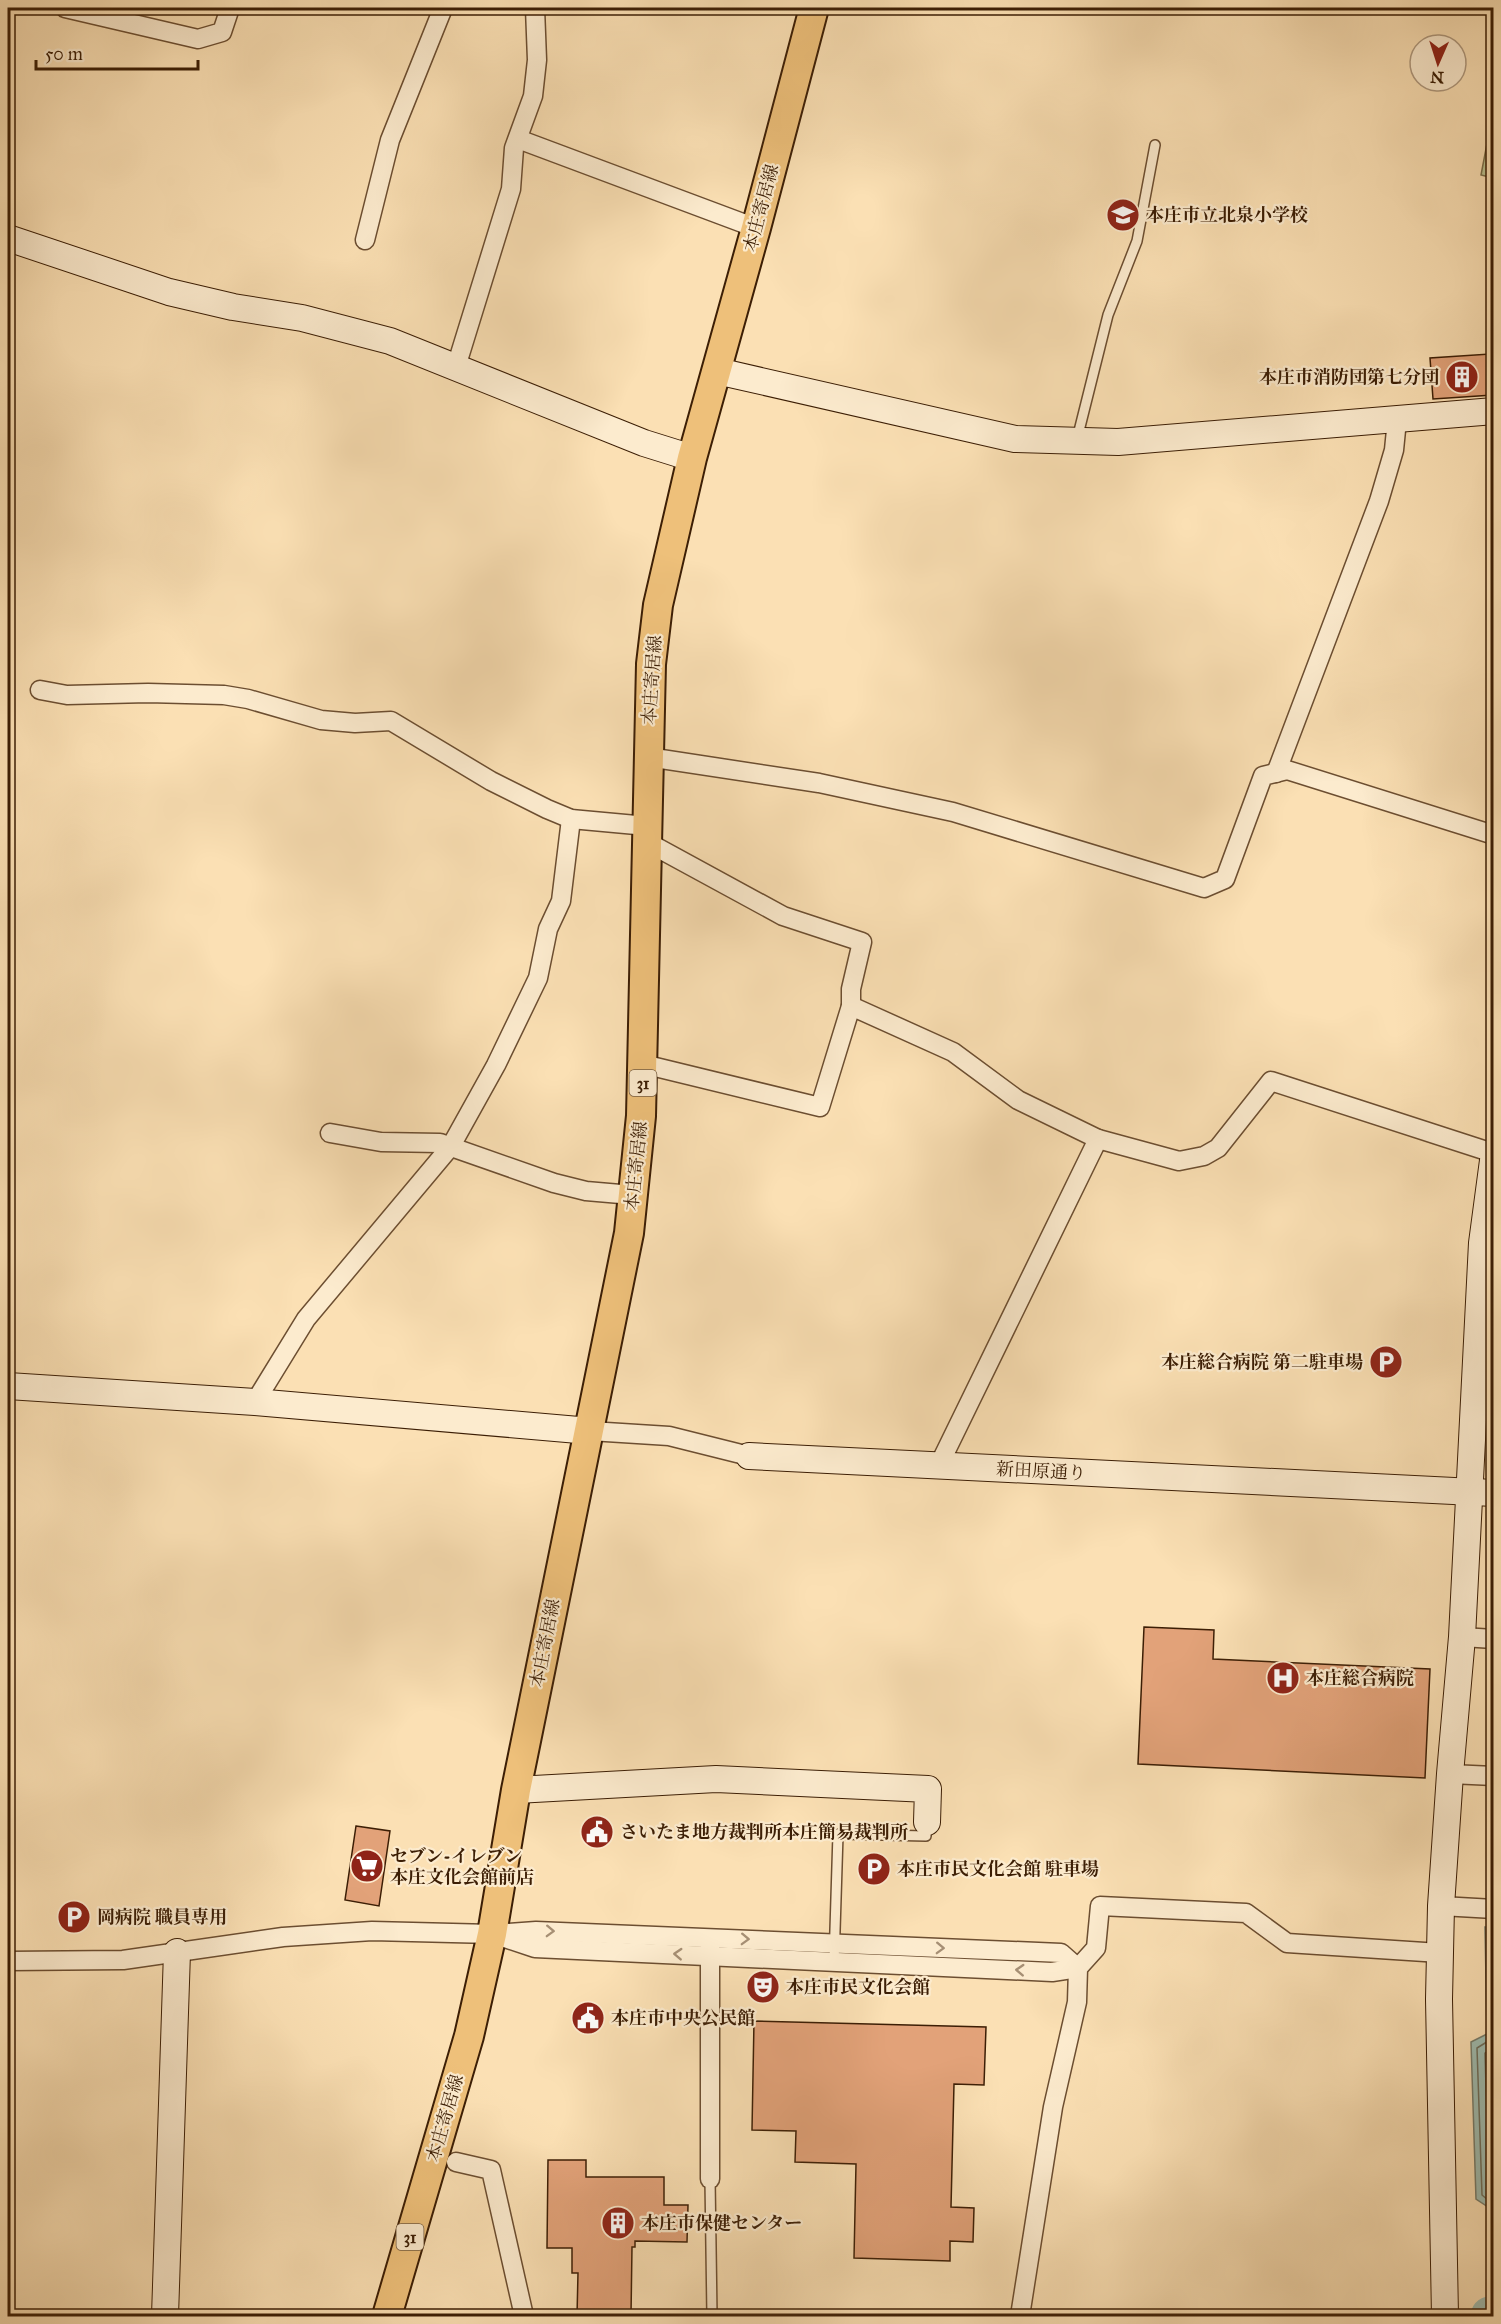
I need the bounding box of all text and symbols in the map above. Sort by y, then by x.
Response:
scale bar [36,33,198,71]
north arrow [1408,33,1468,93]
text: 50 m [45,43,83,65]
text: N [1430,68,1445,87]
street label: 本庄寄居線 [739,162,783,254]
school or university icon: 本庄市立北泉小学校 [1105,197,1141,233]
place label: 本庄市立北泉小学校 [1146,204,1308,226]
building icon: 本庄市消防団第七分団 [1444,359,1480,395]
place label: 本庄市消防団第七分団 [1259,366,1439,388]
street label: 本庄寄居線 [638,634,666,726]
road number: 31 [630,1070,656,1096]
street label: 本庄寄居線 [620,1120,652,1212]
parking icon: 本庄総合病院 第二駐車場 [1368,1344,1404,1380]
place label: 本庄総合病院 第二駐車場 [1161,1351,1363,1373]
street label: 新田原通り [995,1458,1087,1484]
street label: 本庄寄居線 [526,1597,564,1689]
hospital icon: 本庄総合病院 [1265,1660,1301,1696]
place label: 本庄総合病院 [1306,1667,1414,1689]
public building icon: さいたま地方裁判所本庄簡易裁判所 [579,1814,615,1850]
place label: さいたま地方裁判所本庄簡易裁判所 [620,1821,908,1843]
place label: セブン-イレブン 本庄文化会館前店 [390,1845,534,1888]
supermarket icon: セブン-イレブン 本庄文化会館前店 [349,1848,385,1884]
parking icon: 本庄市民文化会館 駐車場 [856,1851,892,1887]
place label: 本庄市民文化会館 駐車場 [897,1858,1099,1880]
parking icon: 岡病院 職員専用 [56,1899,92,1935]
place label: 岡病院 職員専用 [97,1906,227,1928]
one-way arrow [546,1925,555,1938]
one-way arrow [741,1933,750,1946]
one-way arrow [935,1942,944,1954]
one-way arrow [674,1948,683,1961]
one-way arrow [1015,1964,1024,1977]
theatre icon: 本庄市民文化会館 [745,1969,781,2005]
place label: 本庄市民文化会館 [786,1976,930,1998]
public building icon: 本庄市中央公民館 [570,2000,606,2036]
place label: 本庄市中央公民館 [611,2007,755,2029]
street label: 本庄寄居線 [422,2072,468,2164]
building icon: 本庄市保健センター [600,2205,636,2241]
place label: 本庄市保健センター [641,2212,802,2234]
road number: 31 [396,2224,424,2250]

